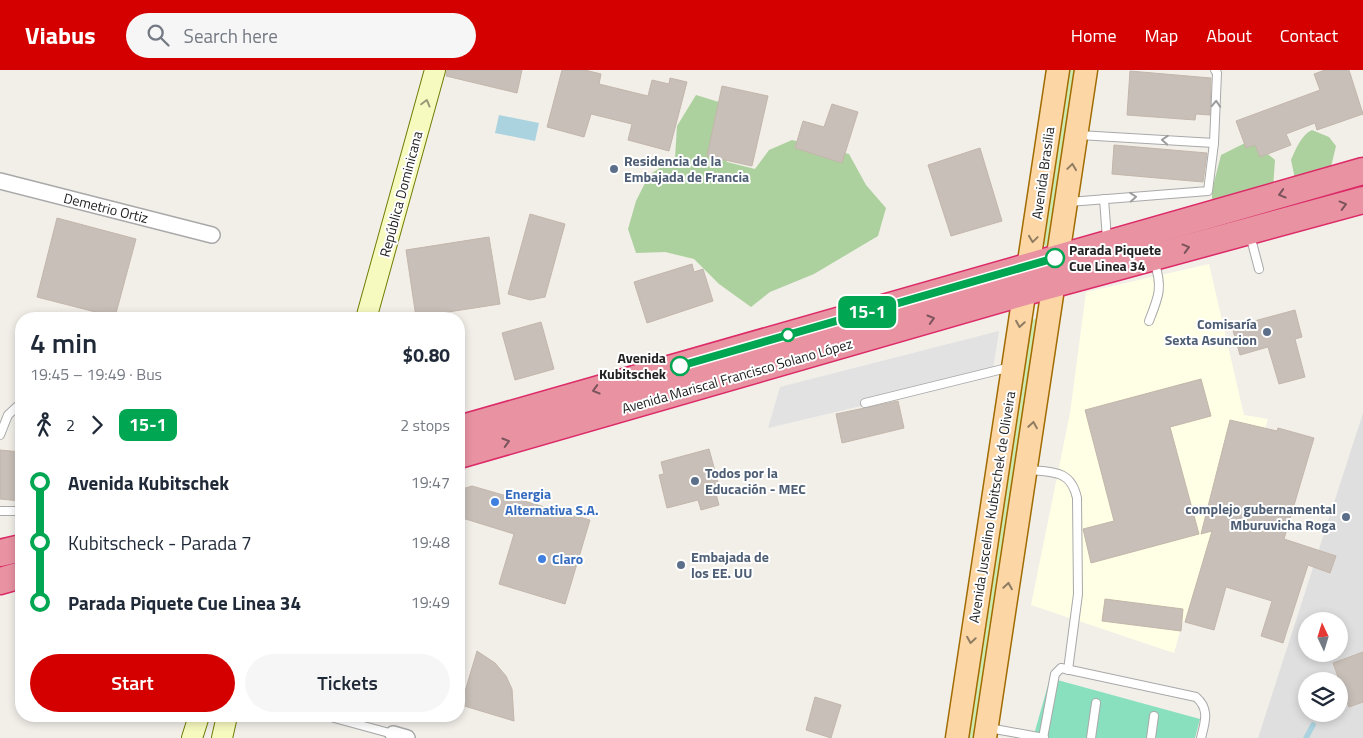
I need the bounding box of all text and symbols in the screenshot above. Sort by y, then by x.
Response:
search box [126,13,476,58]
text: Viabus [25,17,96,53]
icon: search [144,21,172,49]
text: Search here [184,21,278,50]
text: Home [1071,22,1117,49]
text: Map [1145,22,1178,49]
text: About [1206,22,1252,49]
text: Contact [1280,22,1338,49]
one-way arrow [420,99,430,108]
one-way arrow [1210,100,1221,108]
street label: Avenida Brasilia [1026,125,1059,221]
street label: República Dominicana [374,129,427,259]
one-way arrow [1161,135,1169,146]
place label: Residencia de la Embajada de Francia [624,150,749,187]
marker: Residencia de la Embajada de Francia [608,163,620,175]
one-way arrow [1066,163,1077,171]
street label: Demetrio Ortiz [62,187,151,228]
one-way arrow [1279,189,1287,199]
one-way arrow [1129,191,1137,202]
one-way arrow [1339,200,1347,211]
one-way arrow [1028,236,1039,244]
place label: Parada Piquete Cue Linea 34 [1069,239,1161,276]
one-way arrow [1182,243,1191,254]
marker: Parada Piquete Cue Linea 34 [1045,248,1065,268]
line badge: 15-1 [832,296,902,328]
text: 15-1 [848,298,886,325]
place label: Comisaría Sexta Asuncion [1165,313,1257,350]
one-way arrow [926,315,934,325]
one-way arrow [1015,320,1026,328]
text: 4 min [30,321,97,364]
marker: Comisaría Sexta Asuncion [1261,326,1273,338]
unlabelled marker [781,328,795,342]
street label: Avenida Mariscal Francisco Solano López [619,332,855,419]
text: $0.80 [403,340,450,369]
place label: Avenida Kubitschek [599,347,667,384]
marker: Avenida Kubitschek [670,356,690,376]
text: 19:45 – 19:49 · Bus [30,362,162,386]
one-way arrow [592,385,600,395]
street label: Avenida Juscelino Kubitschek de Oliveira [963,389,1020,624]
icon: walk [30,411,58,439]
icon: forward [83,411,111,439]
text: 15-1 [129,411,167,438]
text: 2 [66,413,75,437]
text: 2 stops [400,413,450,437]
one-way arrow [1027,421,1038,429]
one-way arrow [501,438,509,448]
place label: Todos por la Educación - MEC [705,462,806,499]
text: Avenida Kubitschek [68,468,229,497]
text: 19:47 [411,470,450,494]
marker: Todos por la Educación - MEC [689,475,701,487]
place label: Energia Alternativa S.A. [505,483,599,520]
marker: Energia Alternativa S.A. [489,496,501,508]
place label: complejo gubernamental Mburuvicha Roga [1185,498,1336,535]
marker: complejo gubernamental Mburuvicha Roga [1340,511,1352,523]
text: Kubitscheck - Parada 7 [68,528,252,557]
text: 19:48 [411,530,450,554]
place label: Embajada de los EE. UU [691,546,769,583]
place label: Claro [552,548,583,569]
marker: Claro [536,553,548,565]
marker: Embajada de los EE. UU [675,559,687,571]
one-way arrow [1002,582,1013,590]
text: Parada Piquete Cue Linea 34 [68,588,301,617]
text: 19:49 [411,590,450,614]
north arrow [1298,612,1348,662]
map controls [1298,612,1348,722]
one-way arrow [967,636,977,645]
button: Start [30,654,235,712]
button: Tickets [245,654,450,712]
button: layers [1298,672,1348,722]

